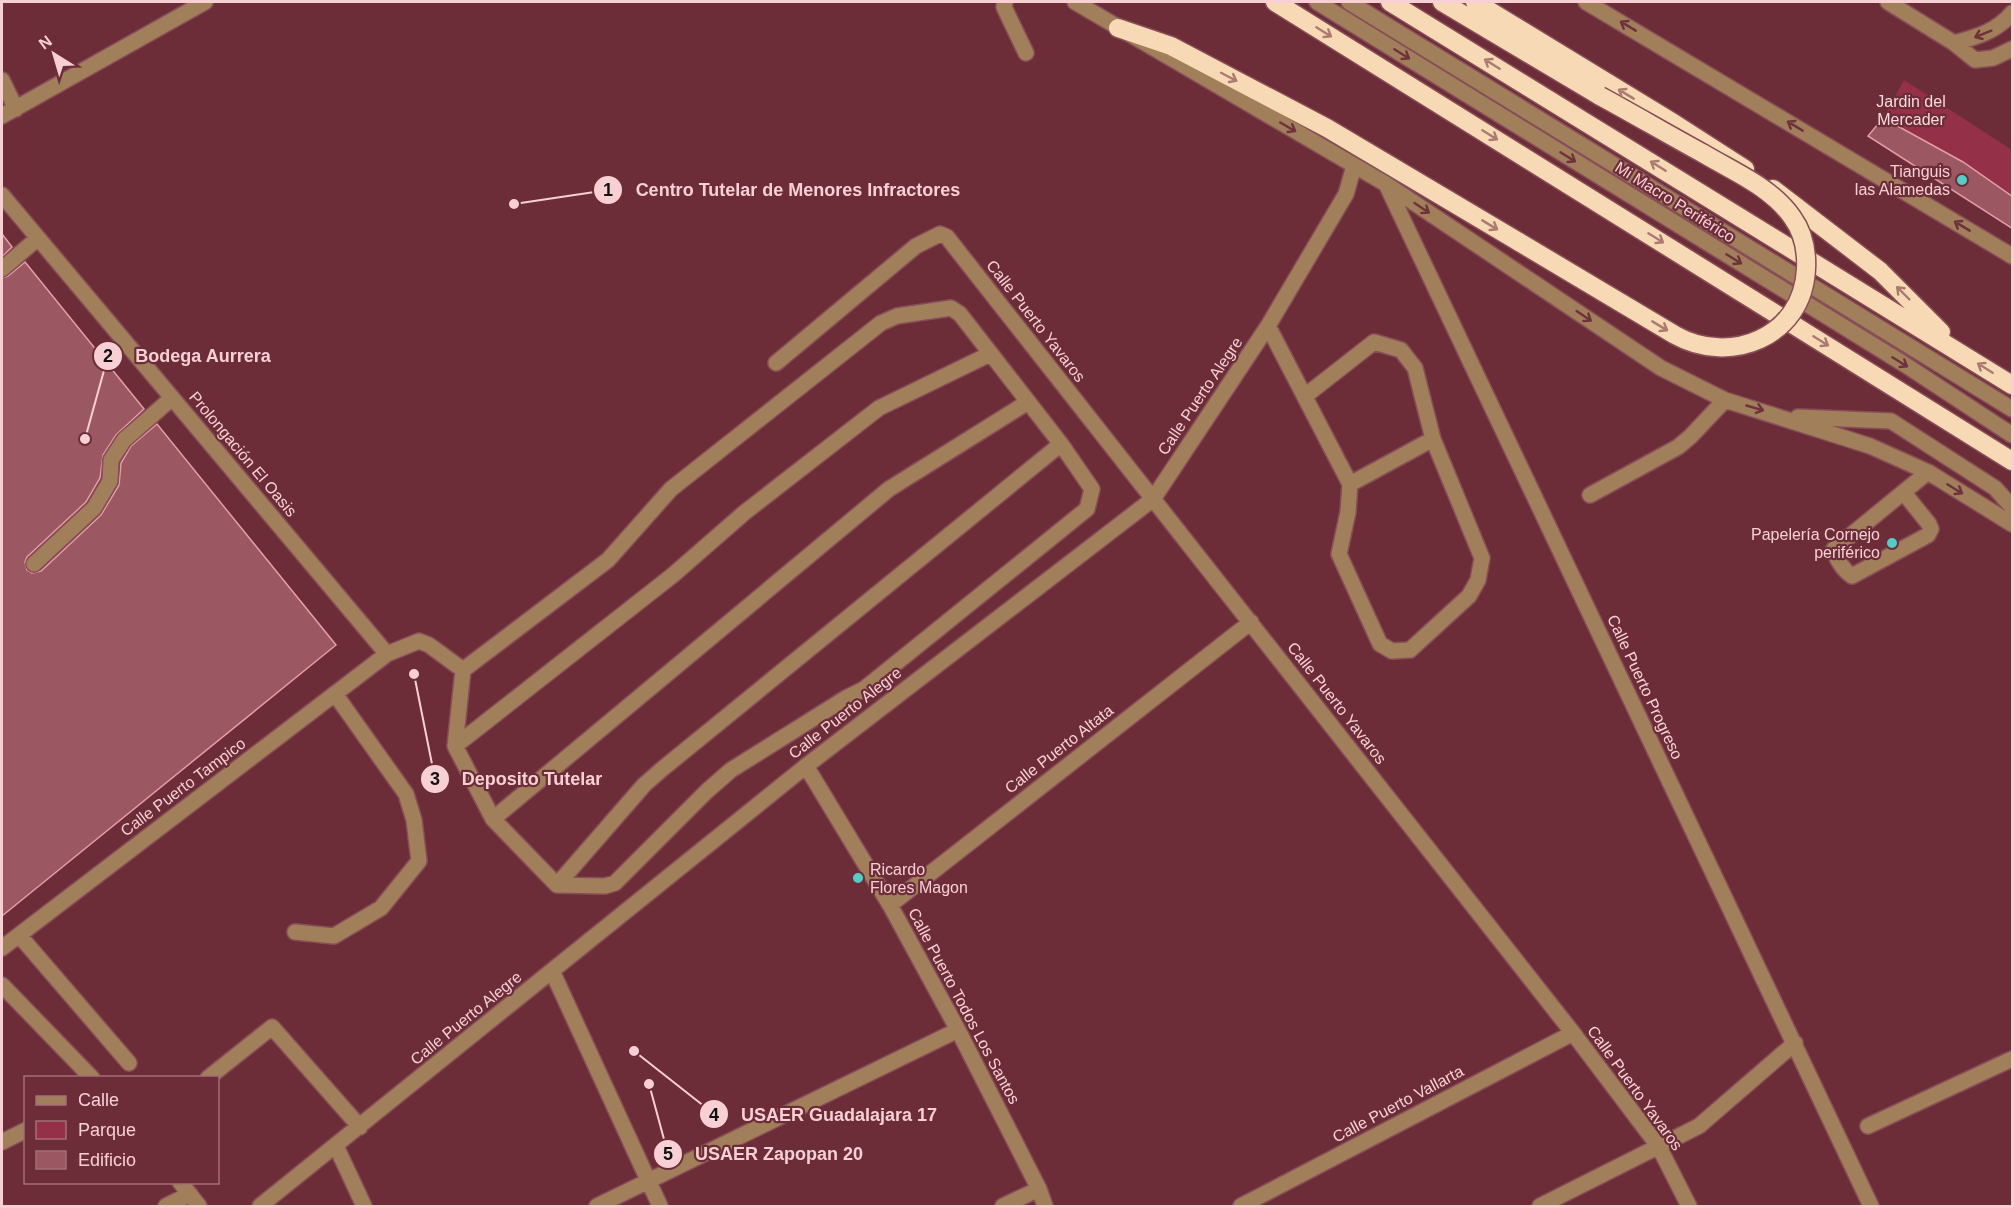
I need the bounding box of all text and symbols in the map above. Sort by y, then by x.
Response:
one-way arrow [1620,20,1637,32]
north arrow [24,24,84,84]
one-way arrow [1315,27,1332,39]
one-way arrow [1974,29,1993,40]
text: N [36,32,55,53]
one-way arrow [1394,48,1411,61]
one-way arrow [1484,58,1501,70]
one-way arrow [1220,71,1238,83]
one-way arrow [1618,87,1635,99]
park label: Jardin del Mercader [1876,93,1946,128]
one-way arrow [1787,120,1804,132]
one-way arrow [1279,122,1296,134]
one-way arrow [1481,130,1498,142]
one-way arrow [1559,151,1576,163]
street label: Mi Macro Periférico [1612,158,1738,246]
one-way arrow [1650,160,1667,172]
place label: Tianguis las Alamedas [1855,163,1950,198]
callout: Centro Tutelar de Menores Infractores [593,172,972,208]
marker: Tianguis las Alamedas [1955,173,1969,187]
text: 1 [603,180,613,200]
text: Centro Tutelar de Menores Infractores [636,180,960,200]
one-way arrow [1413,202,1430,214]
one-way arrow [1481,219,1498,231]
one-way arrow [1954,220,1971,232]
one-way arrow [1647,233,1664,245]
one-way arrow [1725,254,1742,266]
street label: Calle Puerto Yavaros [983,257,1089,385]
one-way arrow [1896,286,1911,301]
one-way arrow [1575,311,1592,323]
one-way arrow [1651,320,1668,332]
street label: Calle Puerto Alegre [1154,334,1246,458]
one-way arrow [1812,335,1829,347]
callout: Bodega Aurrera [93,338,283,374]
text: 2 [103,346,113,366]
text: Bodega Aurrera [135,346,272,366]
one-way arrow [1891,356,1908,368]
one-way arrow [1978,362,1994,374]
street label: Prolongación El Oasis [186,388,300,520]
one-way arrow [1745,403,1764,414]
one-way arrow [1946,482,1963,495]
place label: Papelería Cornejo periférico [1751,526,1880,561]
marker: Papelería Cornejo periférico [1885,536,1899,550]
street label: Calle Puerto Progreso [1604,612,1686,762]
street label: Calle Puerto Yavaros [1284,639,1390,767]
street label: Calle Puerto Alegre [785,664,905,762]
street label: Calle Puerto Altata [1002,701,1117,796]
street label: Calle Puerto Tampico [117,734,249,839]
callout: Deposito Tutelar [420,761,614,797]
text: 3 [430,769,440,789]
text: Deposito Tutelar [462,769,602,789]
place label: Ricardo Flores Magon [870,861,968,896]
marker: Ricardo Flores Magon [851,871,865,885]
street label: Calle Puerto Todos Los Santos [905,905,1023,1107]
street label: Calle Puerto Alegre [407,968,525,1068]
street label: Calle Puerto Yavaros [1584,1022,1686,1154]
street label: Calle Puerto Vallarta [1330,1062,1466,1146]
legend [24,1076,219,1184]
text: Calle [78,1090,119,1110]
callout: USAER Guadalajara 17 [699,1096,949,1132]
text: 4 [709,1105,719,1125]
text: USAER Guadalajara 17 [741,1105,937,1125]
text: Parque [78,1120,136,1140]
callout: USAER Zapopan 20 [653,1136,875,1172]
text: 5 [663,1144,673,1164]
text: USAER Zapopan 20 [695,1144,863,1164]
text: Edificio [78,1150,136,1170]

